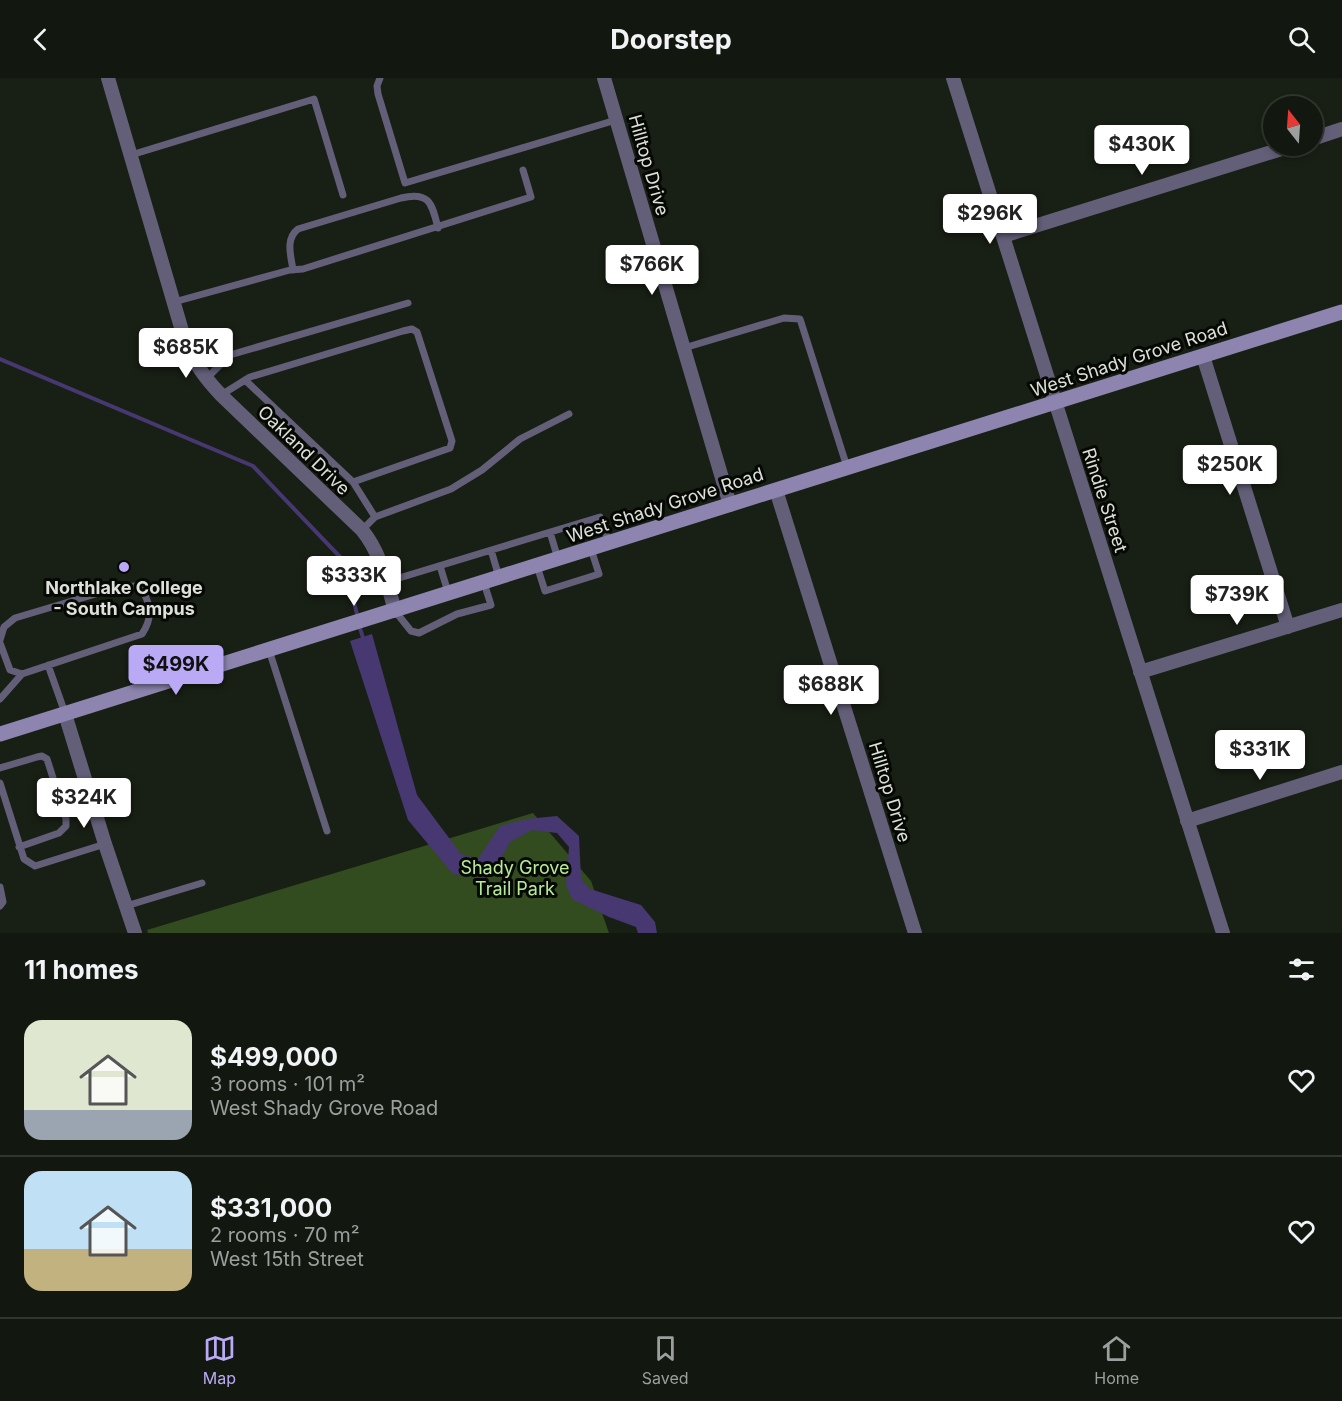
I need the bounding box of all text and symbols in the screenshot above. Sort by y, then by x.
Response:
icon: back [24,23,57,56]
text: Doorstep [610,23,732,56]
icon: search [1285,23,1318,56]
north arrow [1263,96,1323,156]
map controls [1263,96,1323,156]
street label: Hilltop Drive [625,112,673,218]
pin: $430K [1100,125,1184,176]
text: $430K [1108,132,1176,156]
pin: $296K [948,194,1032,245]
text: $296K [957,201,1023,225]
pin: $766K [610,245,694,296]
text: $766K [620,252,684,276]
street label: West Shady Grove Road [1028,317,1230,401]
pin: $685K [144,328,228,379]
text: $685K [153,335,219,359]
street label: Oakland Drive [254,401,354,499]
street label: Rindie Street [1078,445,1132,555]
pin: $250K [1188,445,1272,496]
text: $250K [1197,452,1263,476]
street label: West Shady Grove Road [564,463,766,547]
pin: $333K [312,556,396,607]
marker: Northlake College - South Campus [117,560,131,574]
text: $333K [321,563,387,587]
pin: $739K [1195,575,1279,626]
place label: Northlake College - South Campus [45,577,203,619]
text: $739K [1205,582,1269,606]
pin: $499K [134,645,218,696]
text: $499K [143,652,209,676]
pin: $688K [789,665,873,716]
text: $688K [798,672,864,696]
pin: $331K [1218,730,1302,781]
text: $331K [1229,737,1291,761]
street label: Hilltop Drive [865,739,915,845]
pin: $324K [42,778,126,829]
text: $324K [51,785,117,809]
park label: Shady Grove Trail Park [460,857,570,899]
icon: filters [1285,953,1318,986]
text: 11 homes [24,954,139,985]
text: $499,000 [210,1041,338,1072]
icon: home [72,1044,144,1116]
icon: heart [1285,1064,1318,1097]
text: 3 rooms · 101 m² [210,1072,365,1096]
text: West Shady Grove Road [210,1096,438,1120]
text: $331,000 [210,1192,332,1223]
icon: home [72,1195,144,1267]
icon: heart [1285,1215,1318,1248]
text: 2 rooms · 70 m² [210,1223,360,1247]
text: West 15th Street [210,1247,364,1271]
tab: Map [203,1332,236,1388]
tab: Saved [642,1332,689,1388]
tab: Home [1094,1332,1139,1388]

